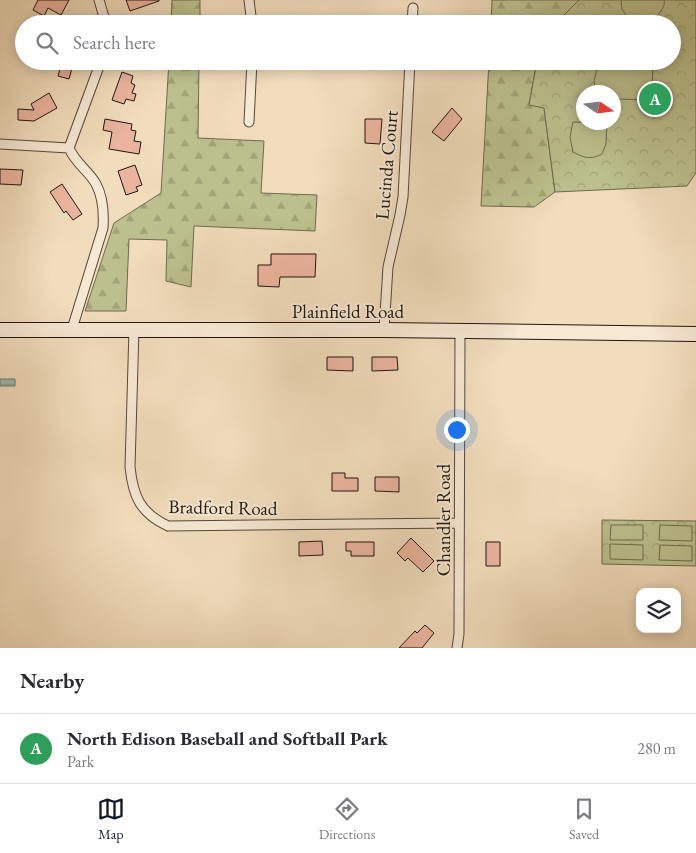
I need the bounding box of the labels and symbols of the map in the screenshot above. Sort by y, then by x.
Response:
pin: A [639,80,671,118]
north arrow [576,85,621,130]
street label: Lucinda Court [369,109,404,221]
street label: Plainfield Road [292,299,405,324]
your location [444,417,470,443]
street label: Chandler Road [431,463,456,576]
street label: Bradford Road [168,494,278,521]

